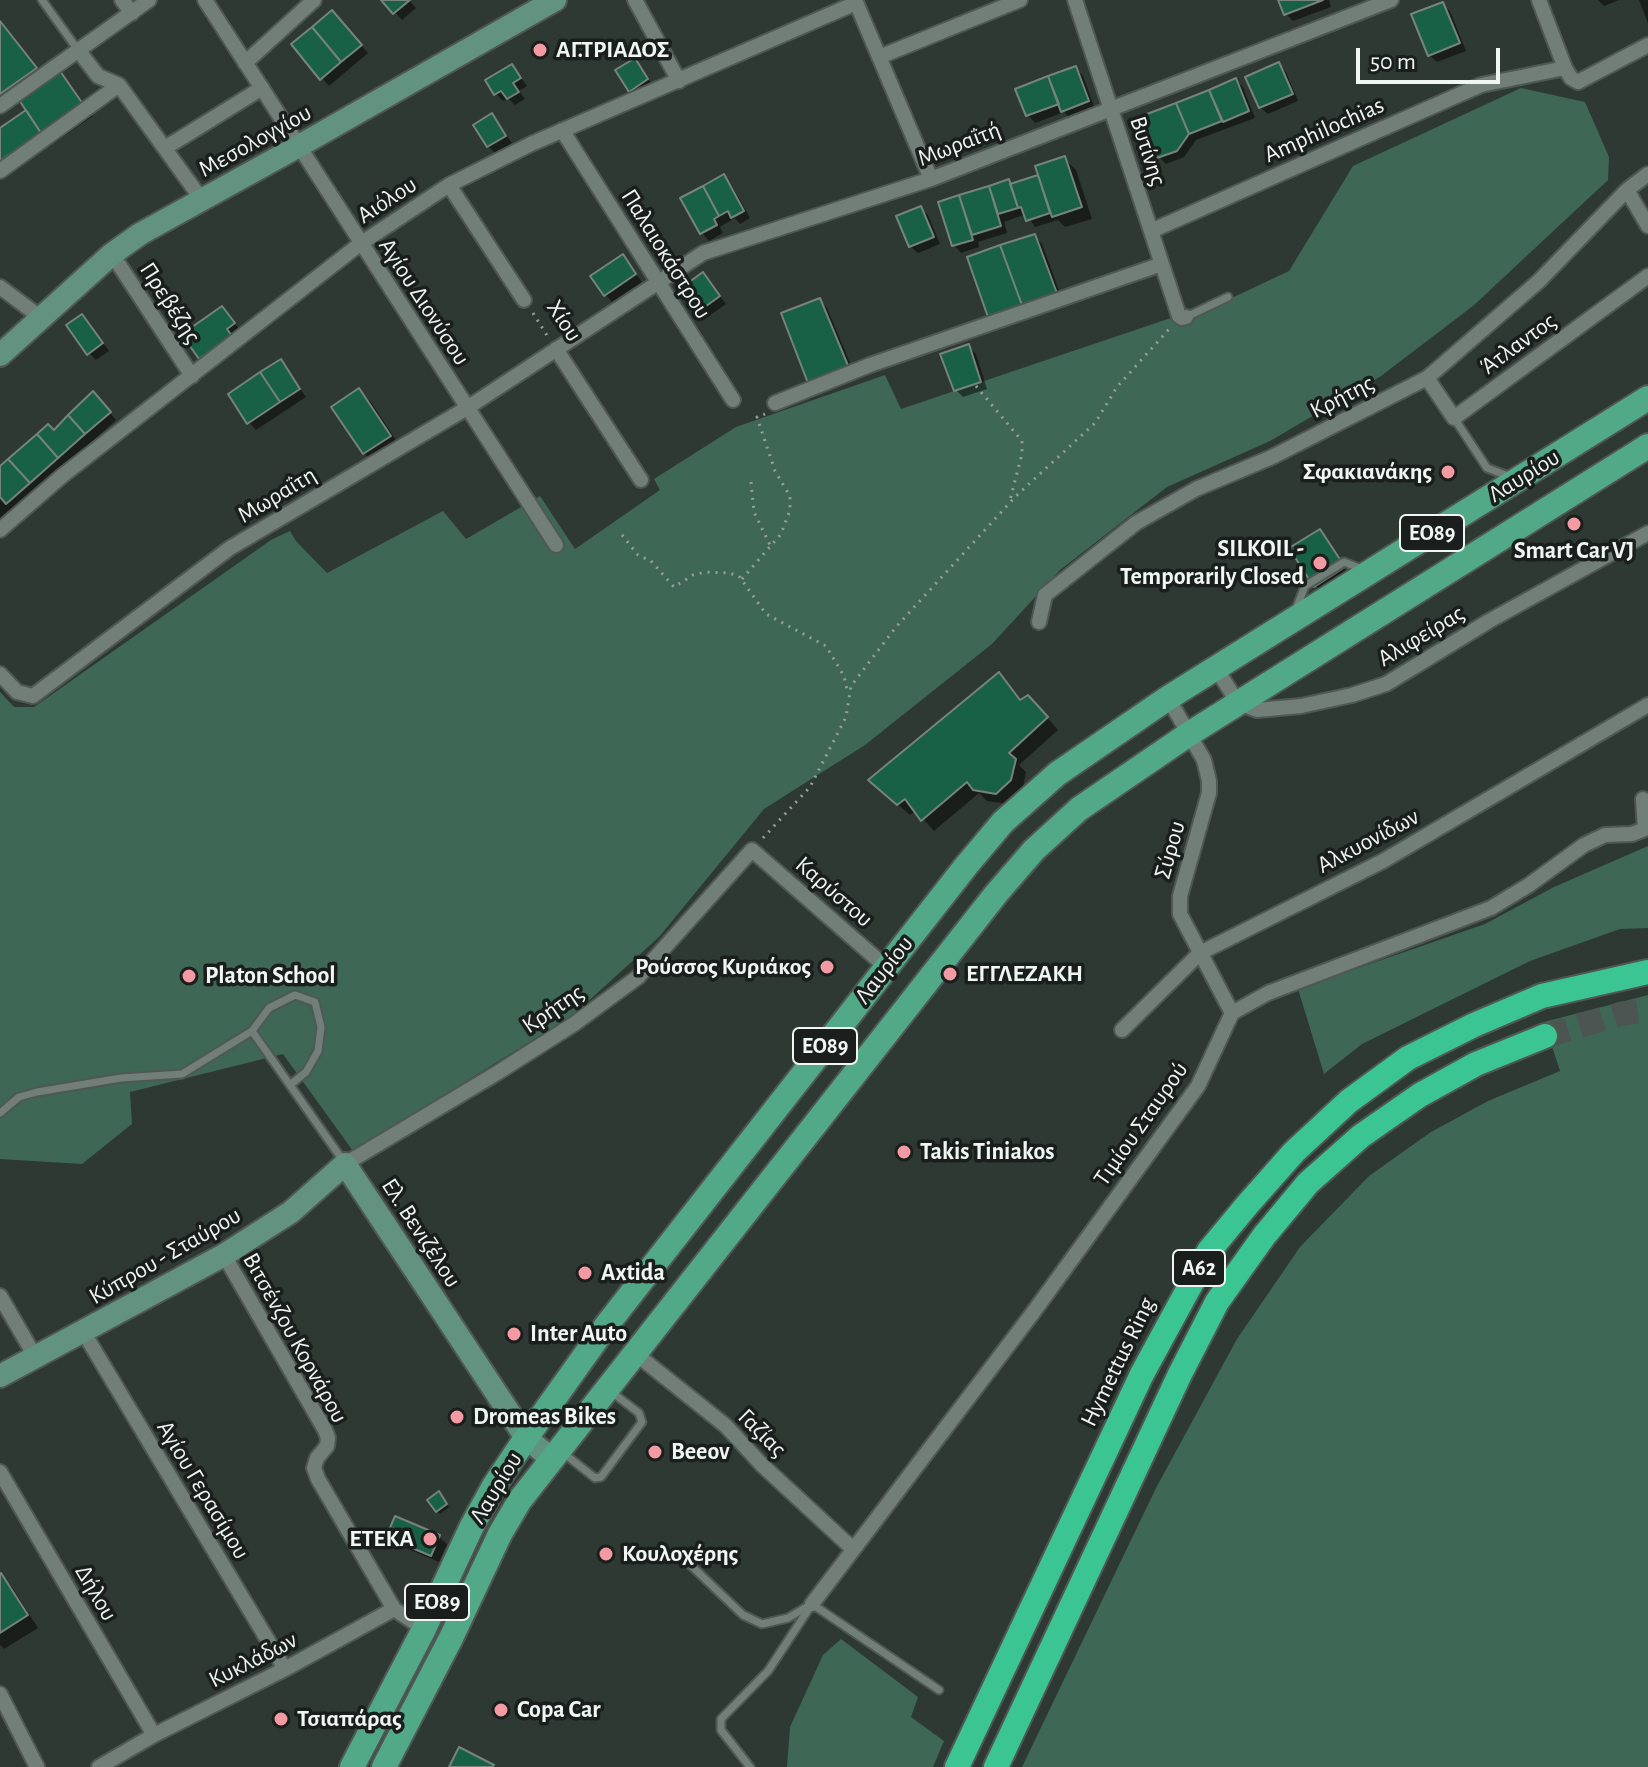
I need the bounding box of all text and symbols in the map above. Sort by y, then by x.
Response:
scale bar [1360,32,1504,82]
place label: ΑΓ.ΤΡΙΑΔΟΣ [556,36,669,64]
marker: ΑΓ.ΤΡΙΑΔΟΣ [531,41,549,59]
text: 50 m [1370,50,1416,74]
street label: Amphilochias [1259,91,1389,169]
street label: Μεσολογγίου [193,98,317,184]
street label: Βυτίνης [1123,113,1173,189]
street label: Μωραΐτή [913,115,1005,173]
street label: Αιόλου [352,170,422,230]
street label: Παλαιοκάστρου [615,184,717,324]
street label: Αγίου Διονύσου [372,233,476,371]
street label: Πρεβέζης [133,257,207,349]
street label: Χίου [540,295,588,347]
street label: Άτλαντος [1474,307,1562,381]
street label: Κρήτης [1305,369,1379,425]
street label: Λαυρίου [1483,443,1565,509]
place label: Σφακιανάκης [1303,458,1432,486]
street label: Μωραΐτη [232,460,322,530]
marker: Σφακιανάκης [1439,463,1457,481]
road number: ΕΟ89 [1400,515,1464,551]
marker: Smart Car VJ [1565,515,1583,533]
place label: SILKOIL - Temporarily Closed [1120,535,1304,591]
place label: Smart Car VJ [1514,537,1634,565]
marker: SILKOIL - Temporarily Closed [1311,554,1329,572]
street label: Αλιφείρας [1372,599,1470,673]
street label: Αλκυονίδων [1312,802,1424,880]
street label: Σύρου [1148,818,1192,882]
street label: Καρύστου [789,850,879,934]
street label: Λαυρίου [848,930,920,1010]
place label: Ρούσσος Κυριάκος [635,953,811,981]
marker: Ρούσσος Κυριάκος [818,958,836,976]
place label: ΕΓΓΛΕΖΑΚΗ [966,960,1083,988]
place label: Platon School [205,962,336,990]
marker: ΕΓΓΛΕΖΑΚΗ [941,965,959,983]
marker: Platon School [180,967,198,985]
street label: Κρήτης [517,978,589,1040]
road number: ΕΟ89 [793,1028,857,1064]
street label: Τιμίου Σταυρού [1088,1056,1194,1192]
place label: Takis Tiniakos [920,1138,1054,1166]
marker: Takis Tiniakos [895,1143,913,1161]
street label: Ελ. Βενιζέλου [375,1173,467,1293]
street label: Κύπρου - Σταύρου [84,1201,246,1311]
street label: Βιτσένζου Κορνάρου [236,1248,354,1428]
road number: Α62 [1173,1250,1225,1286]
place label: Axtida [601,1259,665,1287]
marker: Axtida [576,1264,594,1282]
street label: Hymettus Ring [1074,1293,1162,1431]
place label: Inter Auto [530,1320,627,1348]
marker: Inter Auto [505,1325,523,1343]
place label: Dromeas Bikes [473,1403,616,1431]
street label: Γαζίας [732,1403,792,1463]
marker: Dromeas Bikes [448,1408,466,1426]
street label: Αγίου Γερασίμου [150,1415,256,1565]
place label: Beeov [671,1438,730,1466]
marker: Beeov [646,1443,664,1461]
street label: Λαυρίου [463,1447,529,1529]
place label: ΕΤΕΚΑ [349,1525,414,1553]
marker: ΕΤΕΚΑ [421,1530,439,1548]
place label: Κουλοχέρης [622,1540,738,1568]
marker: Κουλοχέρης [597,1545,615,1563]
street label: Δήλου [69,1560,123,1626]
road number: ΕΟ89 [405,1584,469,1620]
street label: Κυκλάδων [204,1625,302,1695]
place label: Copa Car [517,1696,601,1724]
marker: Copa Car [492,1701,510,1719]
place label: Τσιαπάρας [297,1705,402,1733]
marker: Τσιαπάρας [272,1710,290,1728]

